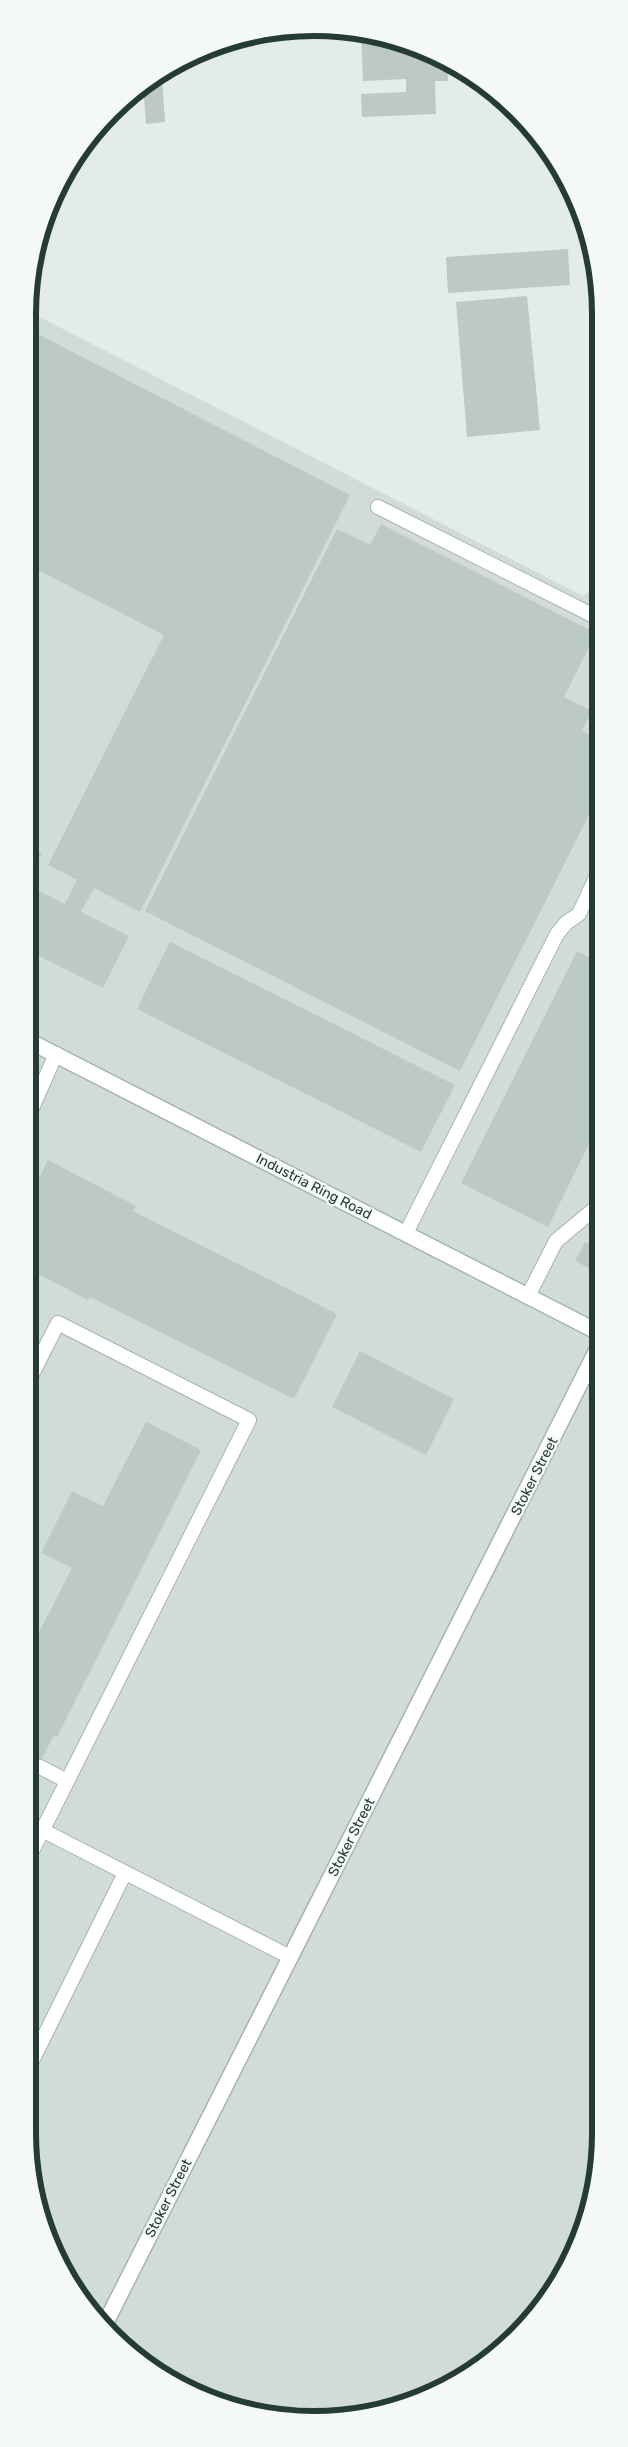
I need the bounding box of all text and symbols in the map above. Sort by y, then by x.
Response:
street label: Industria Ring Road [253,1150,374,1223]
street label: Stoker Street [507,1434,562,1518]
street label: Stoker Street [324,1795,379,1879]
street label: Stoker Street [141,2156,196,2240]

